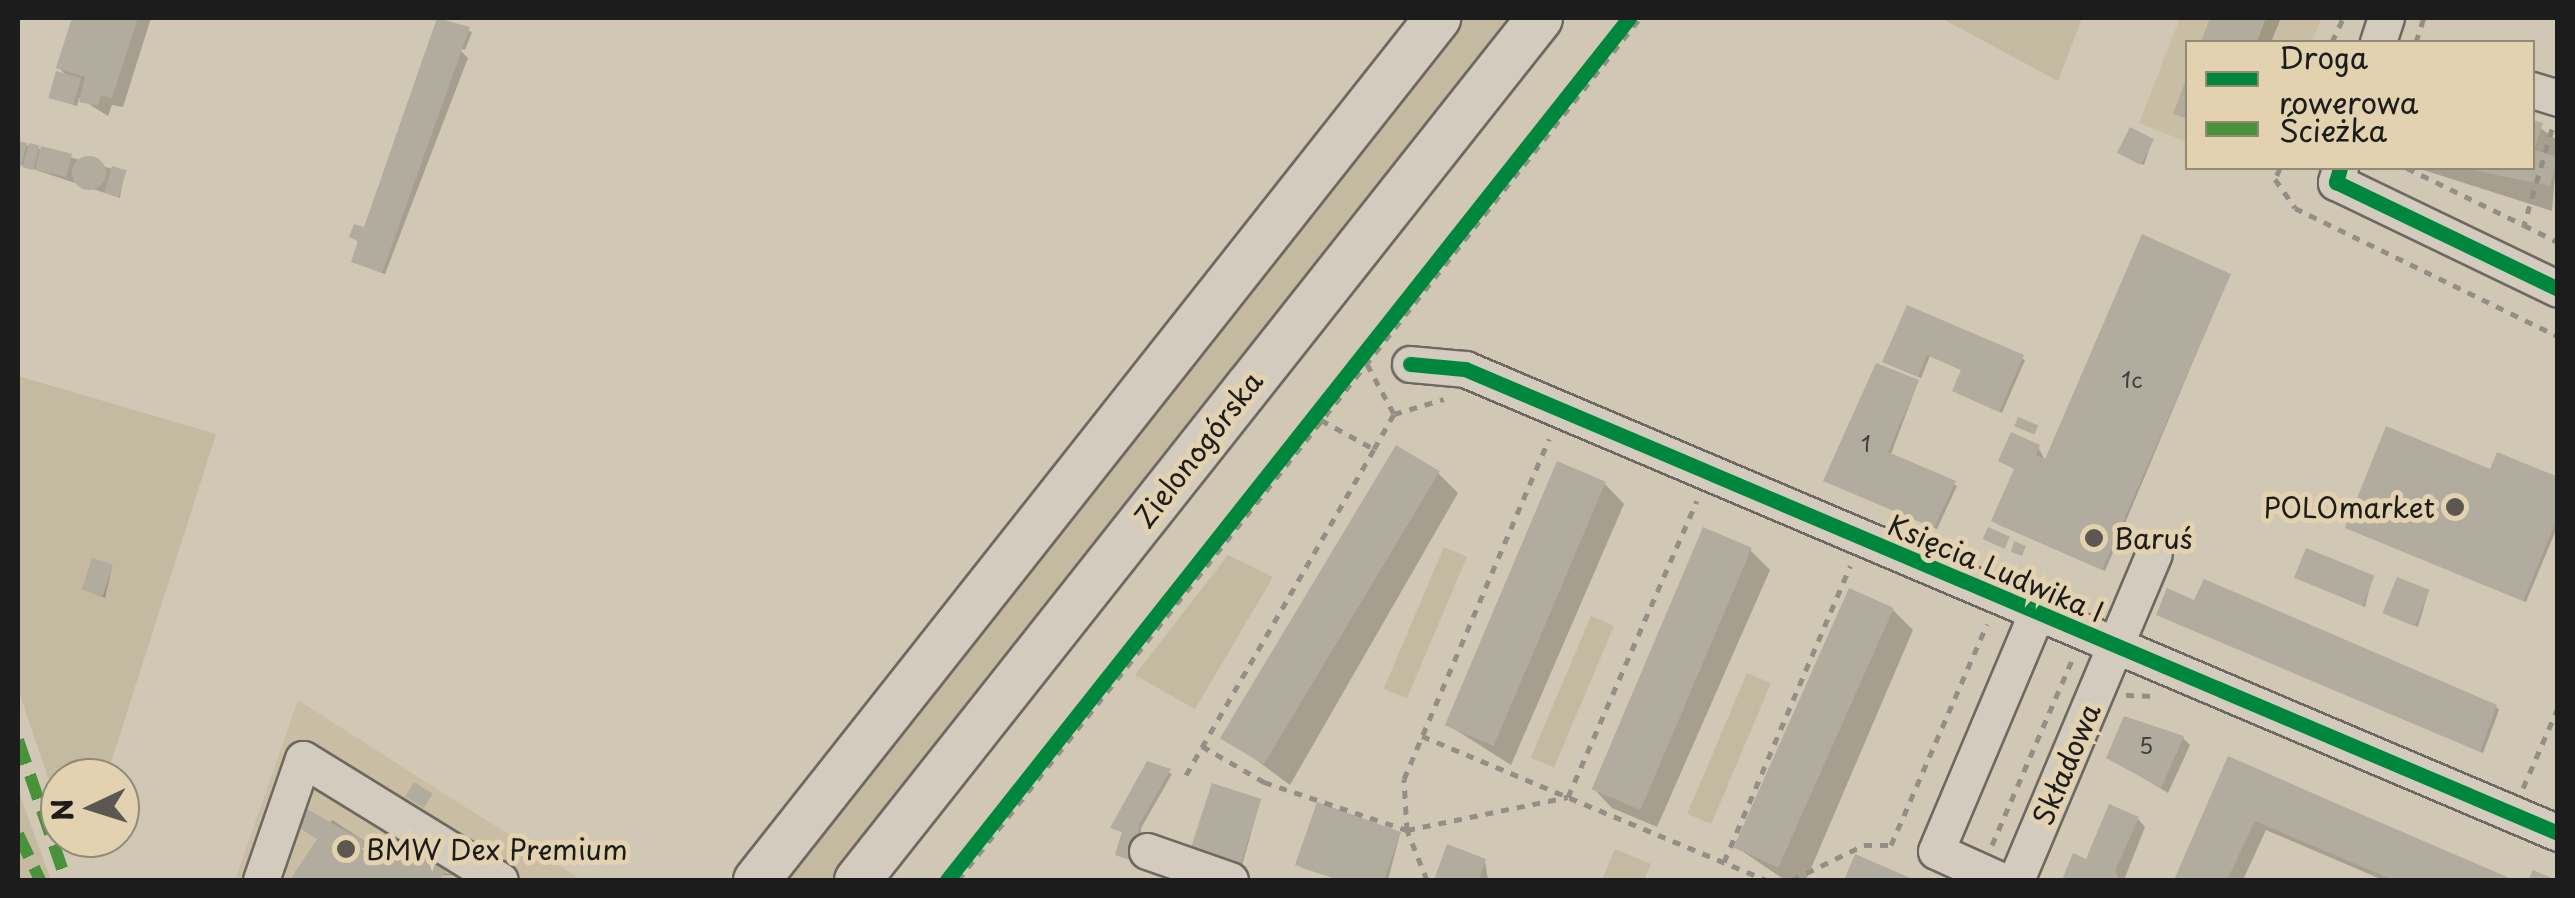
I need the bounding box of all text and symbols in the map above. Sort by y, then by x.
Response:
text: Droga rowerowa [2279,34,2418,124]
legend [2185,40,2535,170]
text: Ścieżka [2279,107,2387,152]
street label: Zielonogórska [1127,364,1269,534]
house number: 1c [2121,366,2143,392]
house number: 1 [1861,430,1871,456]
place label: POLOmarket [2263,490,2435,524]
marker: POLOmarket [2444,496,2466,518]
street label: Księcia Ludwika I [1882,507,2110,629]
place label: Baruś [2114,521,2192,555]
marker: Baruś [2083,527,2105,549]
street label: Składowa [2025,698,2107,830]
house number: 5 [2139,732,2153,758]
north arrow [40,758,140,858]
text: N [39,797,84,823]
place label: BMW Dex Premium [366,832,628,866]
marker: BMW Dex Premium [335,838,357,860]

